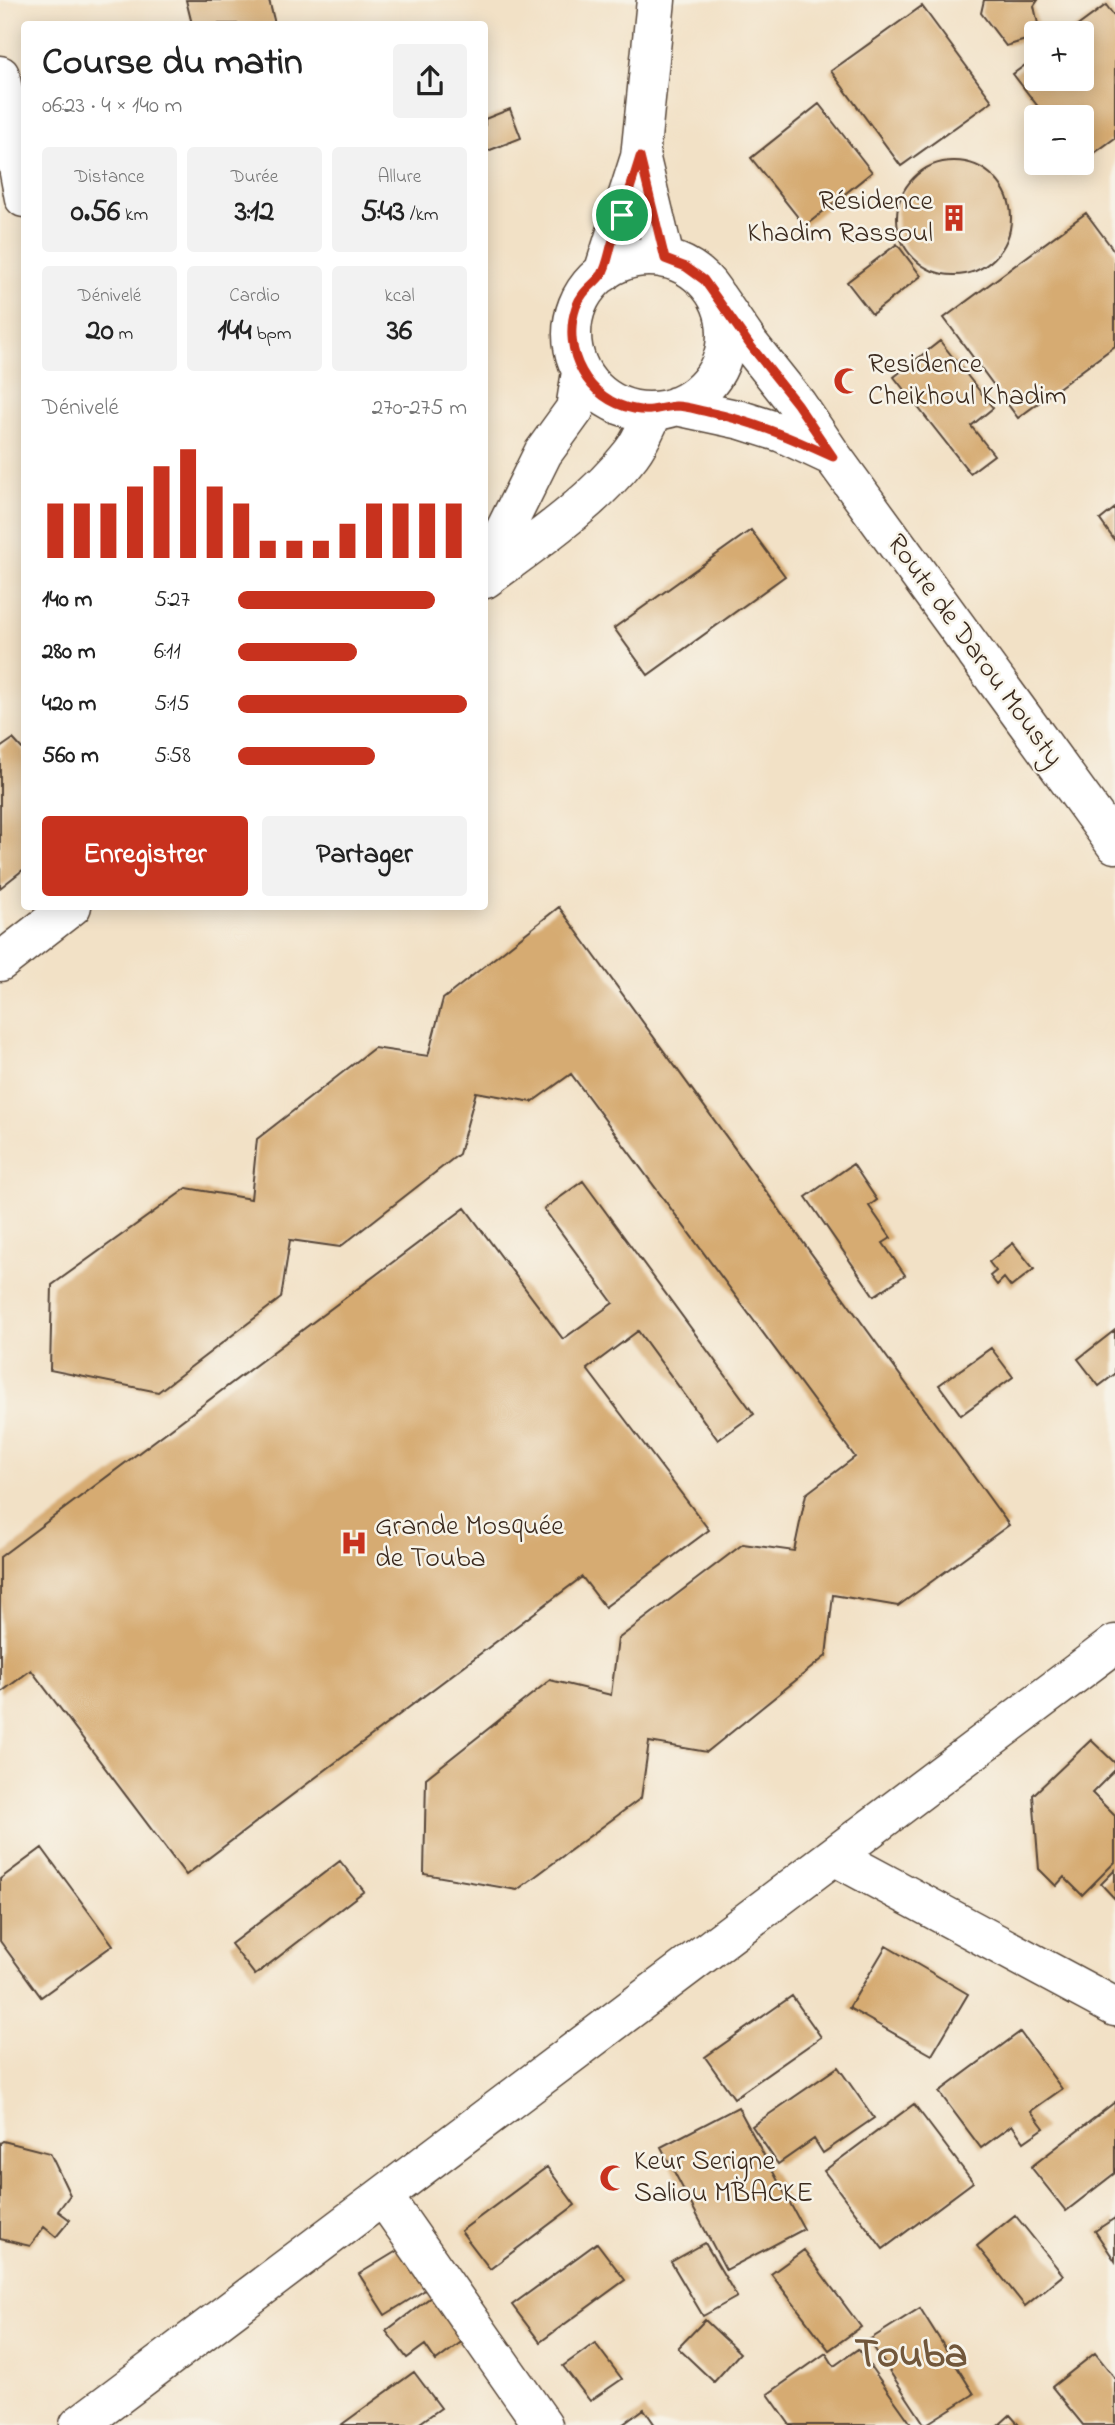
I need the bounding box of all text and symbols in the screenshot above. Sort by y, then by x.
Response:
map controls [1024,21,1094,175]
button: + [1024,21,1094,91]
text: Course du matin [42,36,303,92]
button: share [393,44,467,118]
text: 06:23 · 4 × 140 m [42,90,182,123]
button: − [1024,105,1094,175]
text: Distance [75,164,145,191]
text: Durée [231,164,278,191]
text: Allure [378,164,421,191]
place label: Résidence Khadim Rassoul [747,182,933,255]
pin [592,185,652,245]
text: 0.56 [71,191,120,235]
text: 3:12 [235,191,274,235]
text: 5:43 [360,191,405,235]
icon: arrive [603,196,641,234]
text: km [120,202,148,229]
text: /km [405,202,439,229]
building icon: Résidence Khadim Rassoul [939,203,969,233]
text: Dénivelé [78,283,141,310]
text: Cardio [229,283,280,310]
text: kcal [384,283,415,310]
text: 20 [86,310,114,354]
text: 144 [217,310,252,354]
text: 36 [387,310,412,354]
text: m [114,321,133,348]
text: bpm [252,321,292,348]
place label: Residence Cheikhoul Khadim [868,345,1067,418]
mosque icon: Residence Cheikhoul Khadim [832,366,862,396]
text: Dénivelé [42,392,119,425]
text: 270–275 m [372,392,467,425]
street label: Route de Darou Mousty [875,526,1073,776]
text: 140 m [42,584,92,617]
text: 5:27 [154,584,190,617]
text: 280 m [42,636,96,669]
text: 6:11 [154,636,181,669]
text: 420 m [42,688,96,721]
text: 5:15 [154,688,190,721]
text: 560 m [42,740,99,773]
text: 5:58 [154,740,191,773]
button: Enregistrer [42,816,248,896]
button: Partager [262,816,467,896]
place label: Grande Mosquée de Touba [375,1507,564,1580]
hospital icon: Grande Mosquée de Touba [339,1528,369,1558]
place label: Keur Serigne Saliou MBACKE [634,2142,813,2215]
mosque icon: Keur Serigne Saliou MBACKE [598,2163,628,2193]
district label: Touba [855,2325,967,2386]

